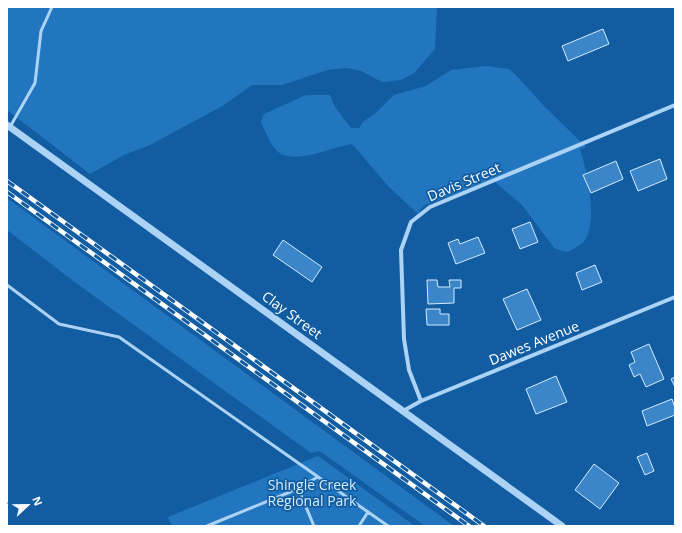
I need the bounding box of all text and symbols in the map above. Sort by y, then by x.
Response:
street label: Davis Street [424,158,503,205]
street label: Clay Street [258,286,326,343]
street label: Dawes Avenue [486,316,582,369]
park label: Shingle Creek Regional Park [268,475,357,510]
north arrow [8,485,48,525]
text: N [29,494,46,508]

